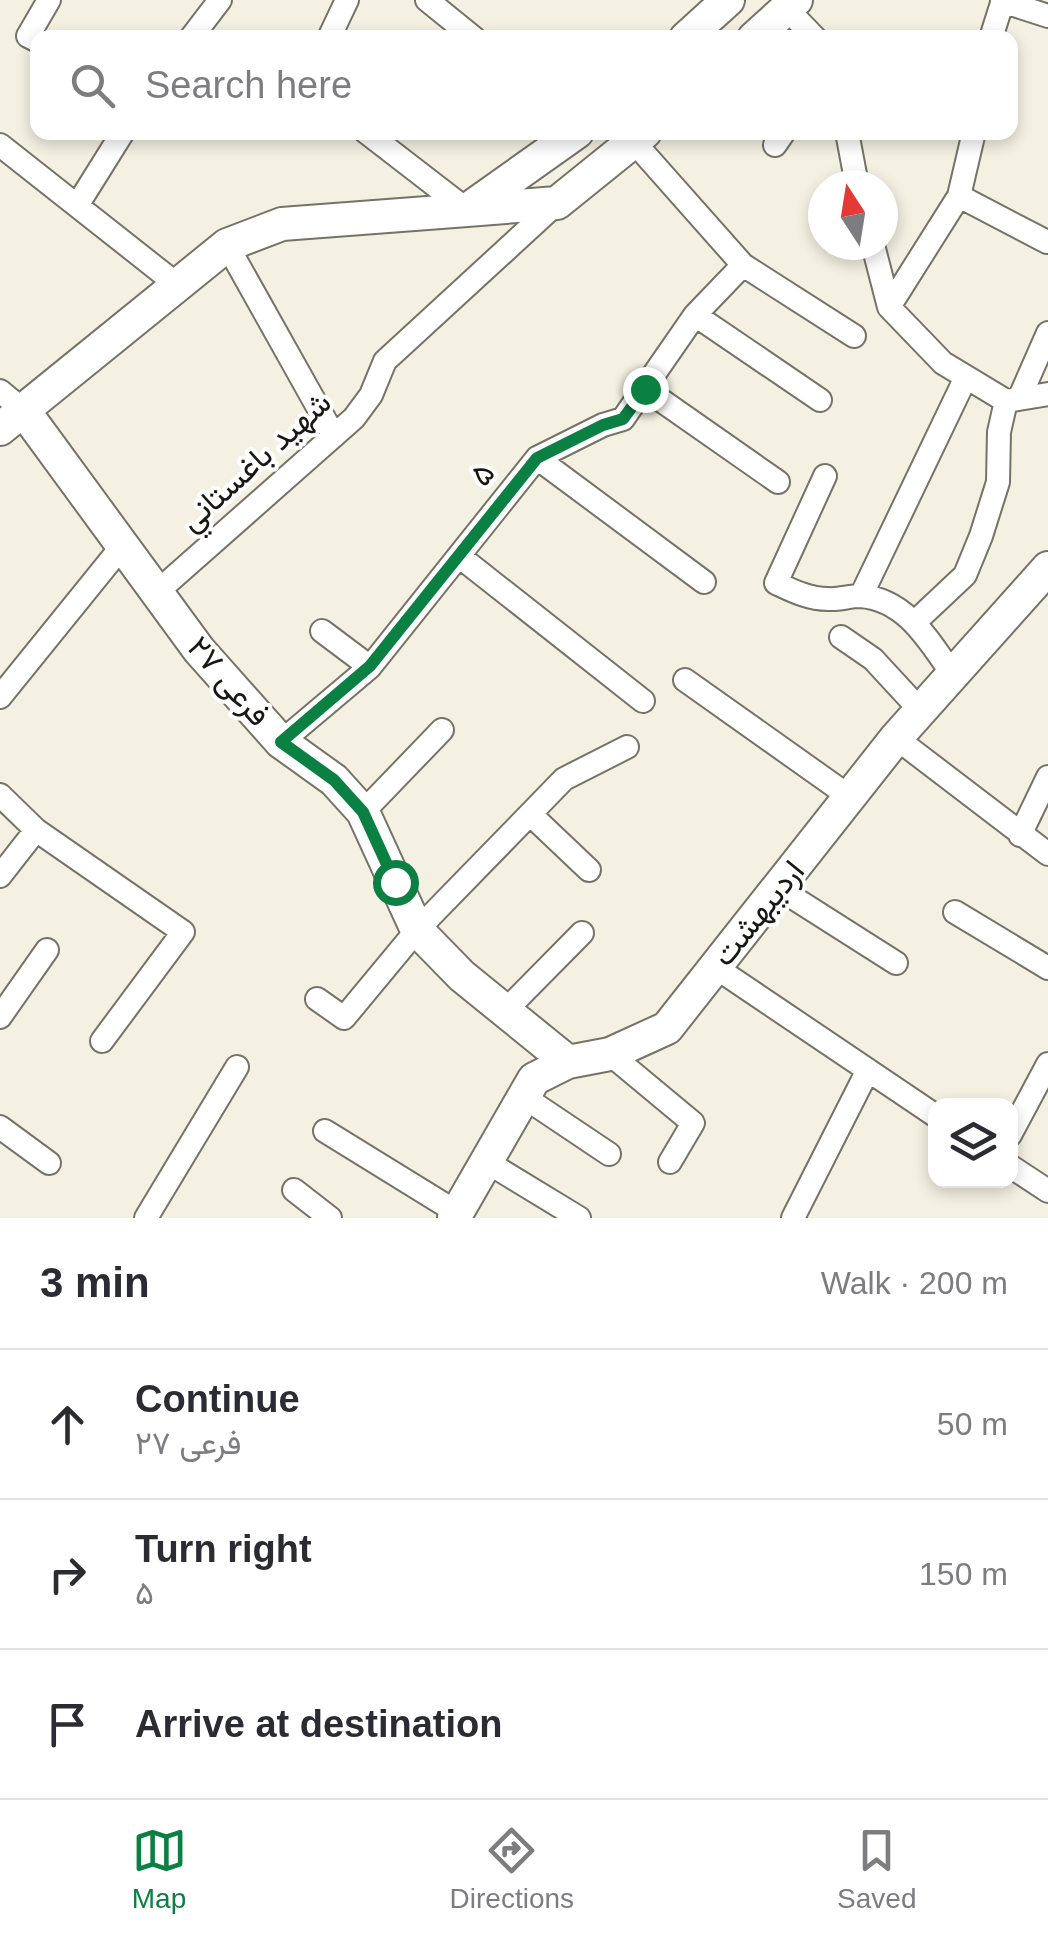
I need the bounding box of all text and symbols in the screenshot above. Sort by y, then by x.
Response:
search box [30,30,1018,140]
icon: search [65,58,120,113]
text: Search here [145,64,352,106]
north arrow [808,170,898,260]
route end [623,367,669,413]
street label: شهيد باغستاني [172,384,343,544]
street label: ۵ [462,455,502,493]
street label: فرعی ۲۷ [179,629,277,734]
street label: اردیبهشت [705,853,813,974]
route start [373,860,419,906]
map controls [928,1098,1018,1188]
button: layers [928,1098,1018,1188]
text: 3 min [40,1259,150,1306]
text: Walk · 200 m [821,1265,1008,1301]
text: Continue [135,1378,300,1420]
icon: ahead [40,1397,95,1452]
text: 50 m [937,1406,1008,1442]
text: فرعی ۲۷ [135,1425,241,1461]
text: Turn right [135,1528,312,1570]
icon: right [40,1547,95,1602]
text: 150 m [919,1556,1008,1592]
text: ۵ [135,1575,154,1611]
icon: arrive [40,1697,95,1752]
text: Arrive at destination [135,1703,502,1745]
tab: Map [132,1823,187,1915]
tab: Directions [450,1823,574,1915]
tab: Saved [837,1823,916,1915]

